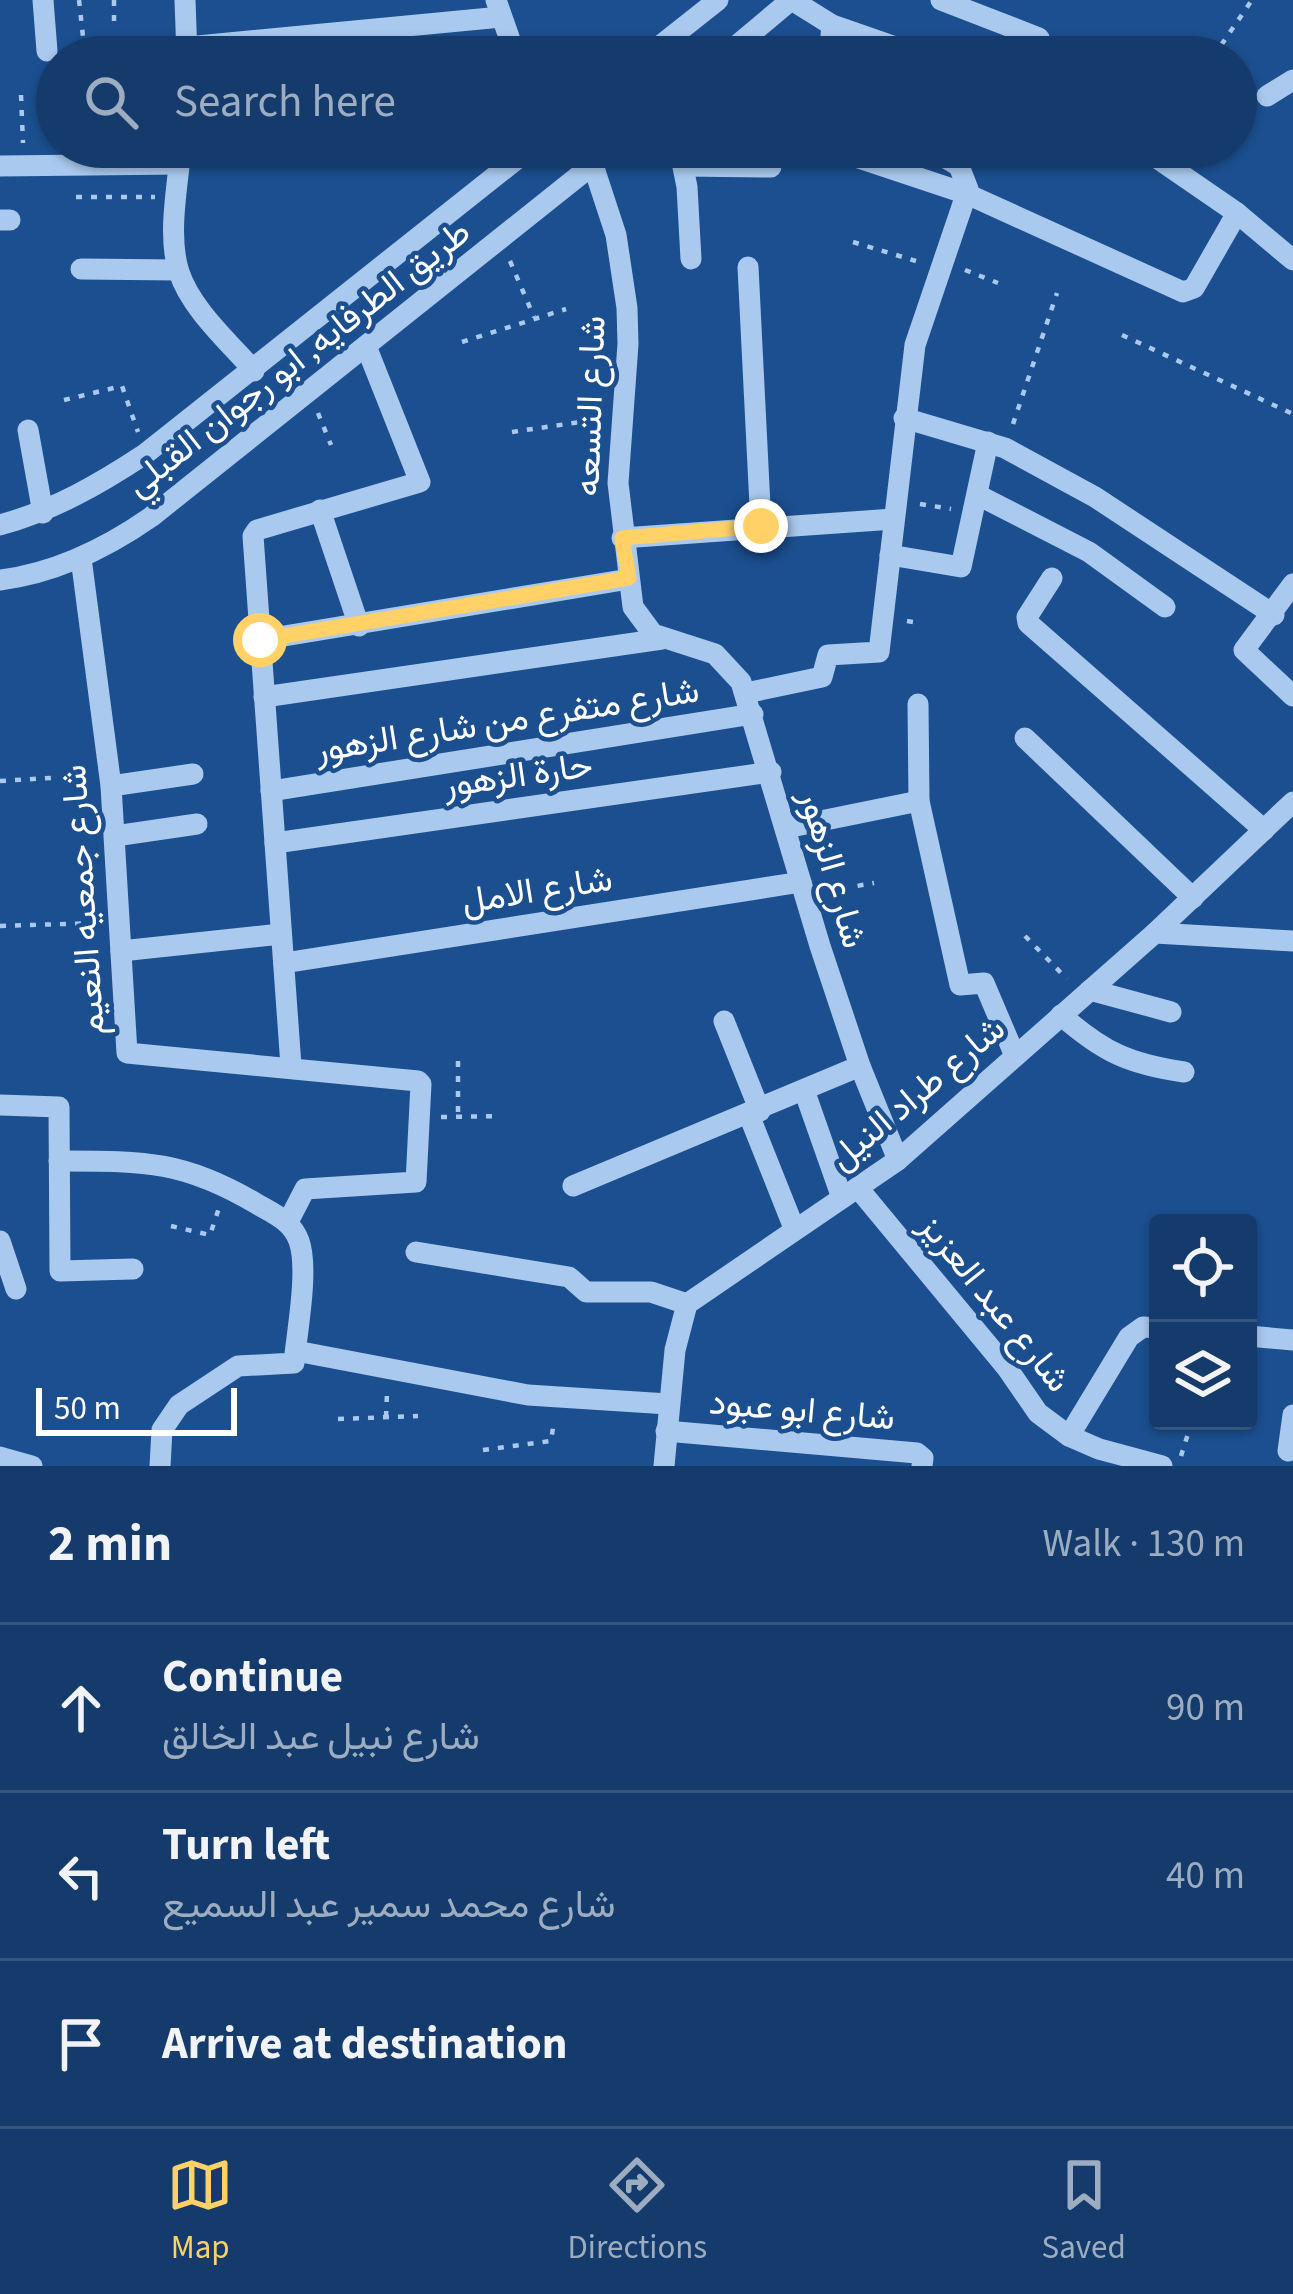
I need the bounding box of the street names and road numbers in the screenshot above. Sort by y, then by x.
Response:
street label: طريق الطرفايه, ابو رجوان القبلي [115,207,483,511]
street label: شارع التسعه [561,315,619,497]
street label: شارع متفرع من شارع الزهور [310,664,703,776]
street label: حارة الزهور [439,739,596,811]
street label: شارع جمعيه النعيم [48,763,118,1037]
street label: شارع الزهور [786,783,880,954]
street label: شارع الامل [458,853,616,927]
street label: شارع طراد النيل [818,1004,1016,1182]
street label: شارع عبد العزيز [906,1202,1083,1403]
street label: شارع ابو عبود [707,1376,897,1444]

